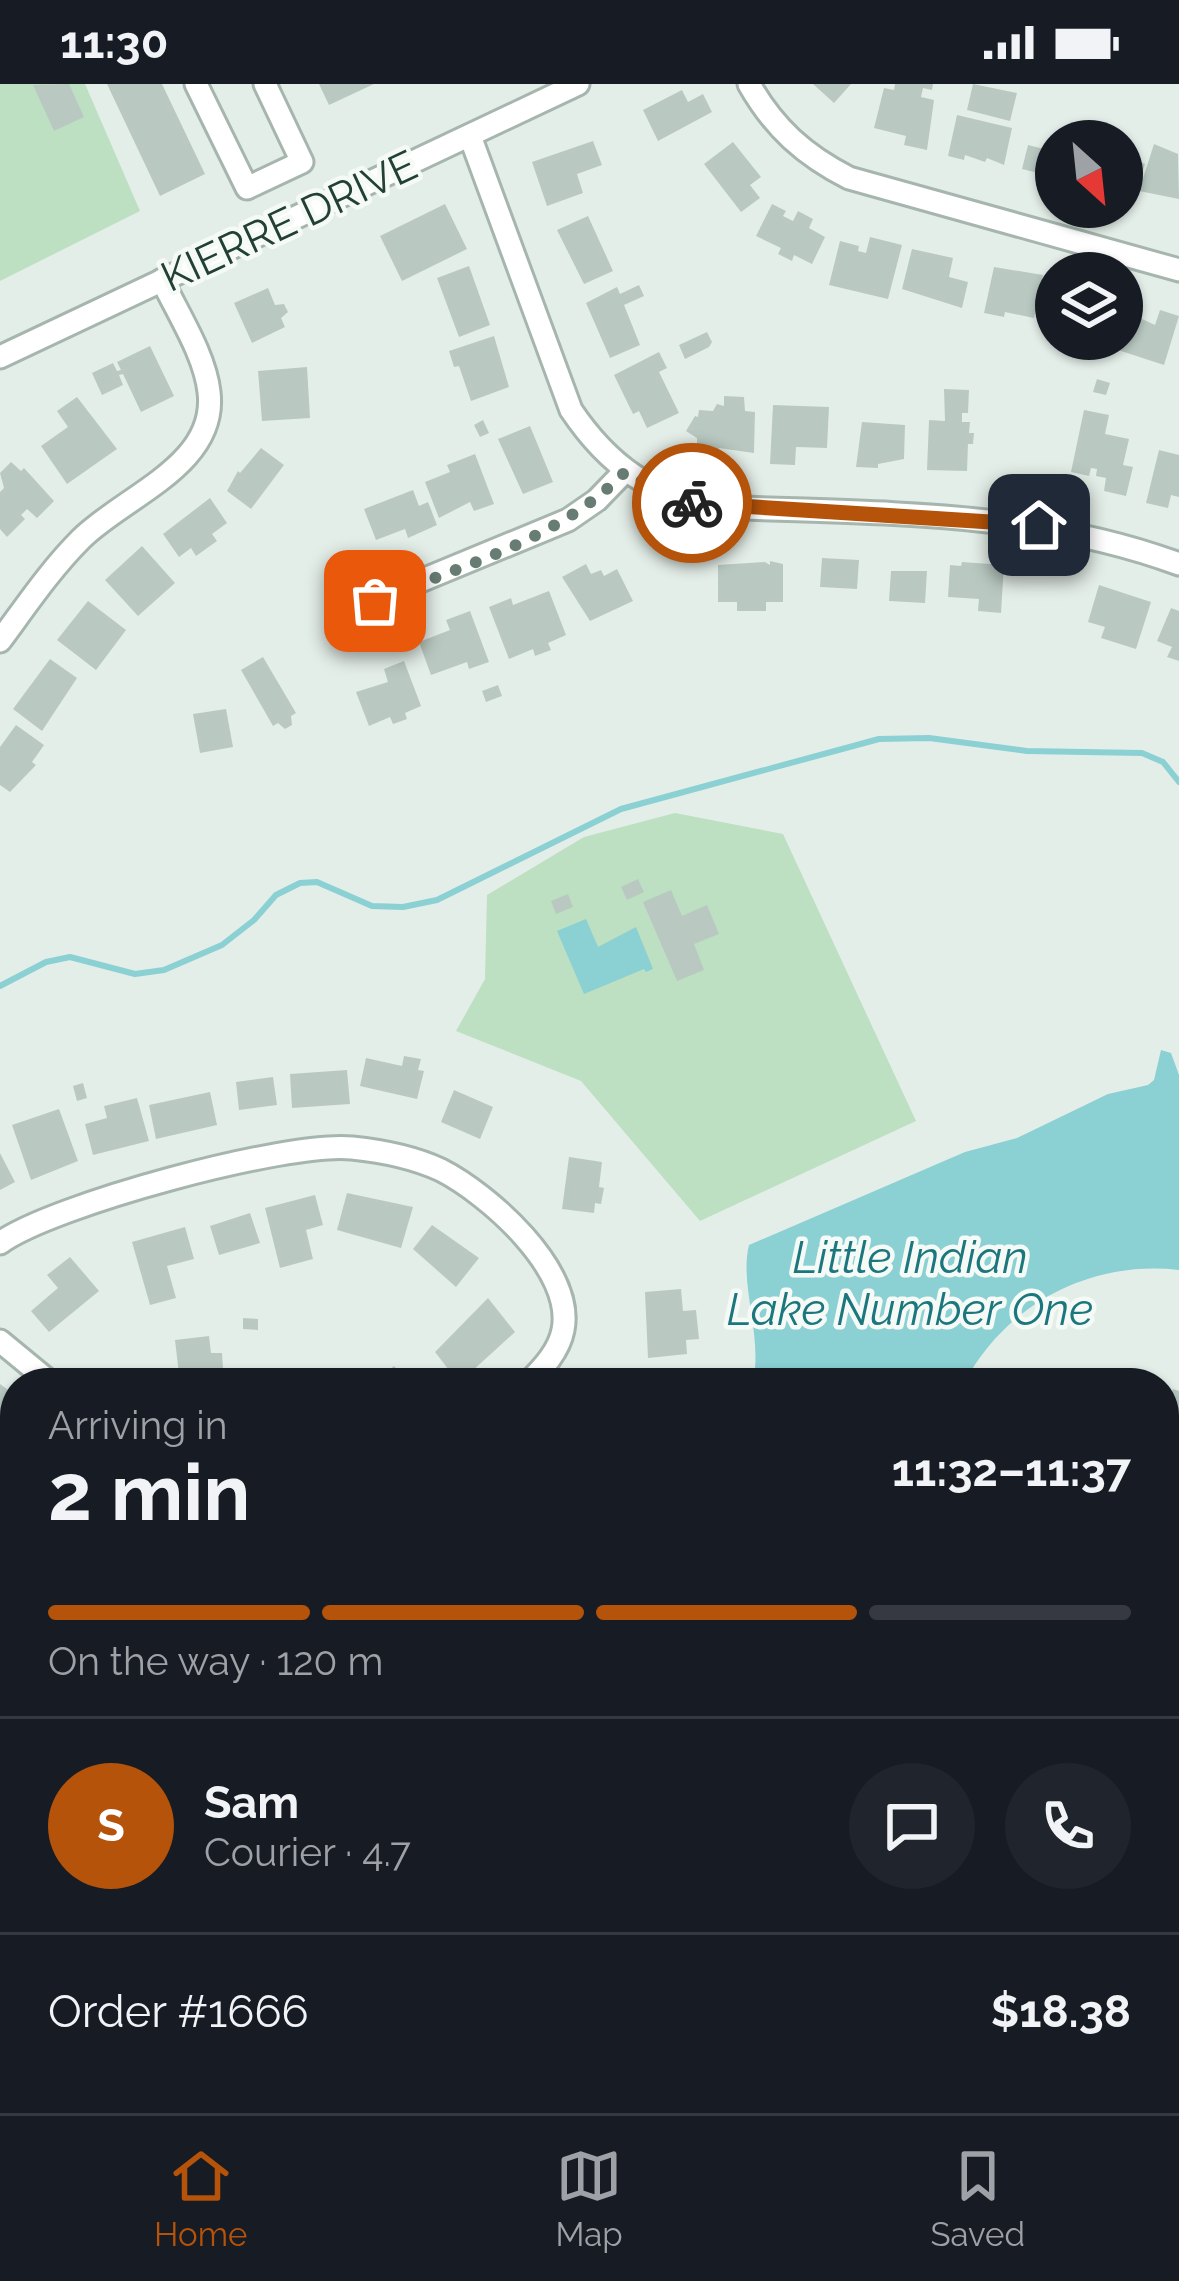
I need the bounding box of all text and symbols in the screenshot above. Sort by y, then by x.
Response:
text: 11:30 [60,16,168,69]
north arrow [1035,120,1143,228]
map controls [1035,120,1143,360]
street label: KIERRE DRIVE [154,140,424,302]
button: layers [1035,252,1143,360]
courier [632,443,752,563]
icon: bike [659,470,725,536]
pin [988,474,1090,576]
icon: home [1006,492,1072,558]
pin [324,550,426,652]
icon: bag [342,568,408,634]
water label: Little Indian Lake Number One [727,1231,1093,1336]
text: Arriving in [48,1402,228,1448]
text: 11:32–11:37 [892,1444,1131,1497]
text: 2 min [48,1447,250,1538]
text: On the way · 120 m [48,1638,383,1684]
button: chat [849,1763,975,1889]
button: phone [1005,1763,1131,1889]
text: Sam [204,1776,299,1829]
text: S [97,1799,125,1852]
text: Courier · 4.7 [204,1829,411,1875]
text: Order #1666 [48,1985,309,2038]
text: $18.38 [991,1985,1131,2038]
tab: Home [154,2143,247,2254]
tab: Map [555,2143,623,2254]
tab: Saved [931,2143,1025,2254]

